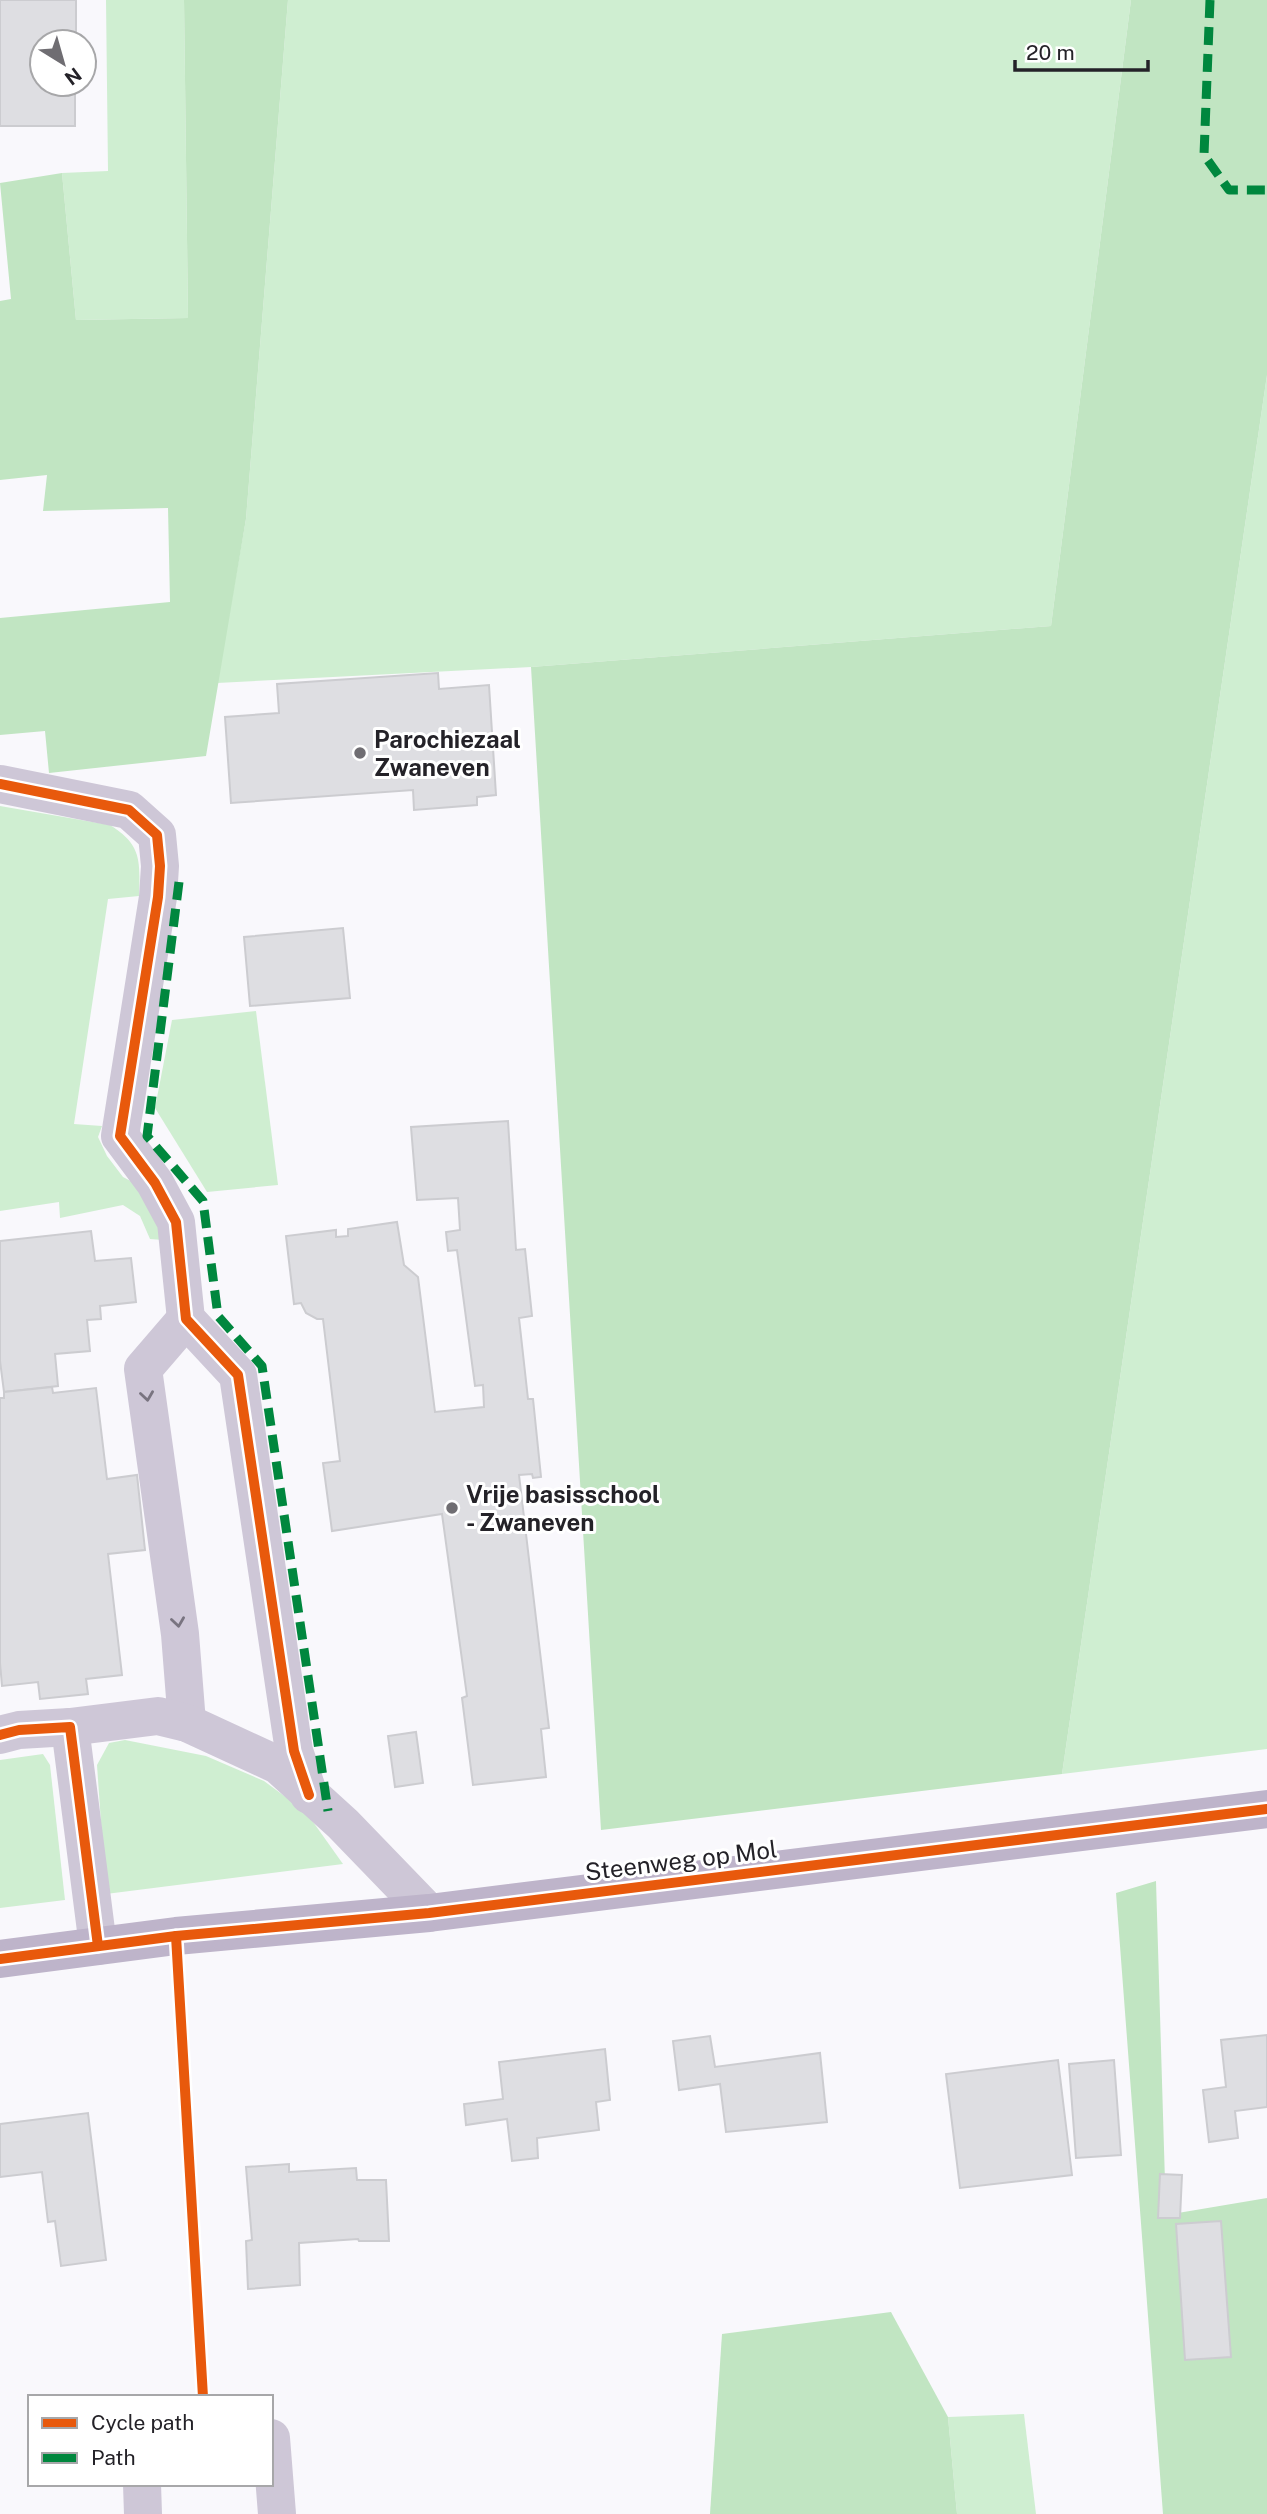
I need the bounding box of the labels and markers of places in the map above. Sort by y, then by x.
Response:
place label: Parochiezaal Zwaneven [374,725,521,781]
marker: Parochiezaal Zwaneven [352,745,368,761]
place label: Vrije basisschool - Zwaneven [466,1480,660,1536]
marker: Vrije basisschool - Zwaneven [444,1500,460,1516]

